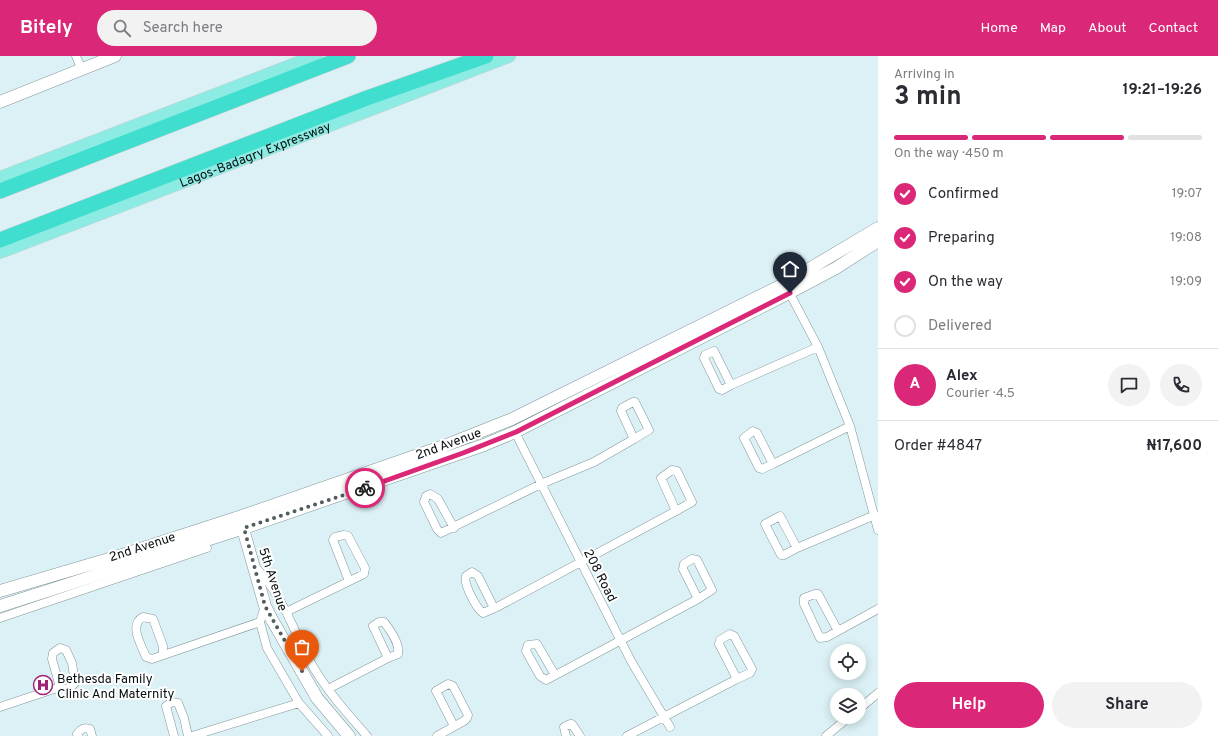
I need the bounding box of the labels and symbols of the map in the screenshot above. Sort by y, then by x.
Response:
street label: Lagos-Badagry Expressway [178,119,334,192]
pin [773,252,807,293]
street label: 2nd Avenue [414,426,484,464]
courier [345,468,385,508]
street label: 2nd Avenue [107,530,178,566]
street label: 5th Avenue [254,546,290,613]
street label: 208 Road [579,547,619,605]
pin [285,630,319,671]
place label: Bethesda Family Clinic And Maternity [57,672,174,703]
hospital icon: Bethesda Family Clinic And Maternity [32,674,54,696]

